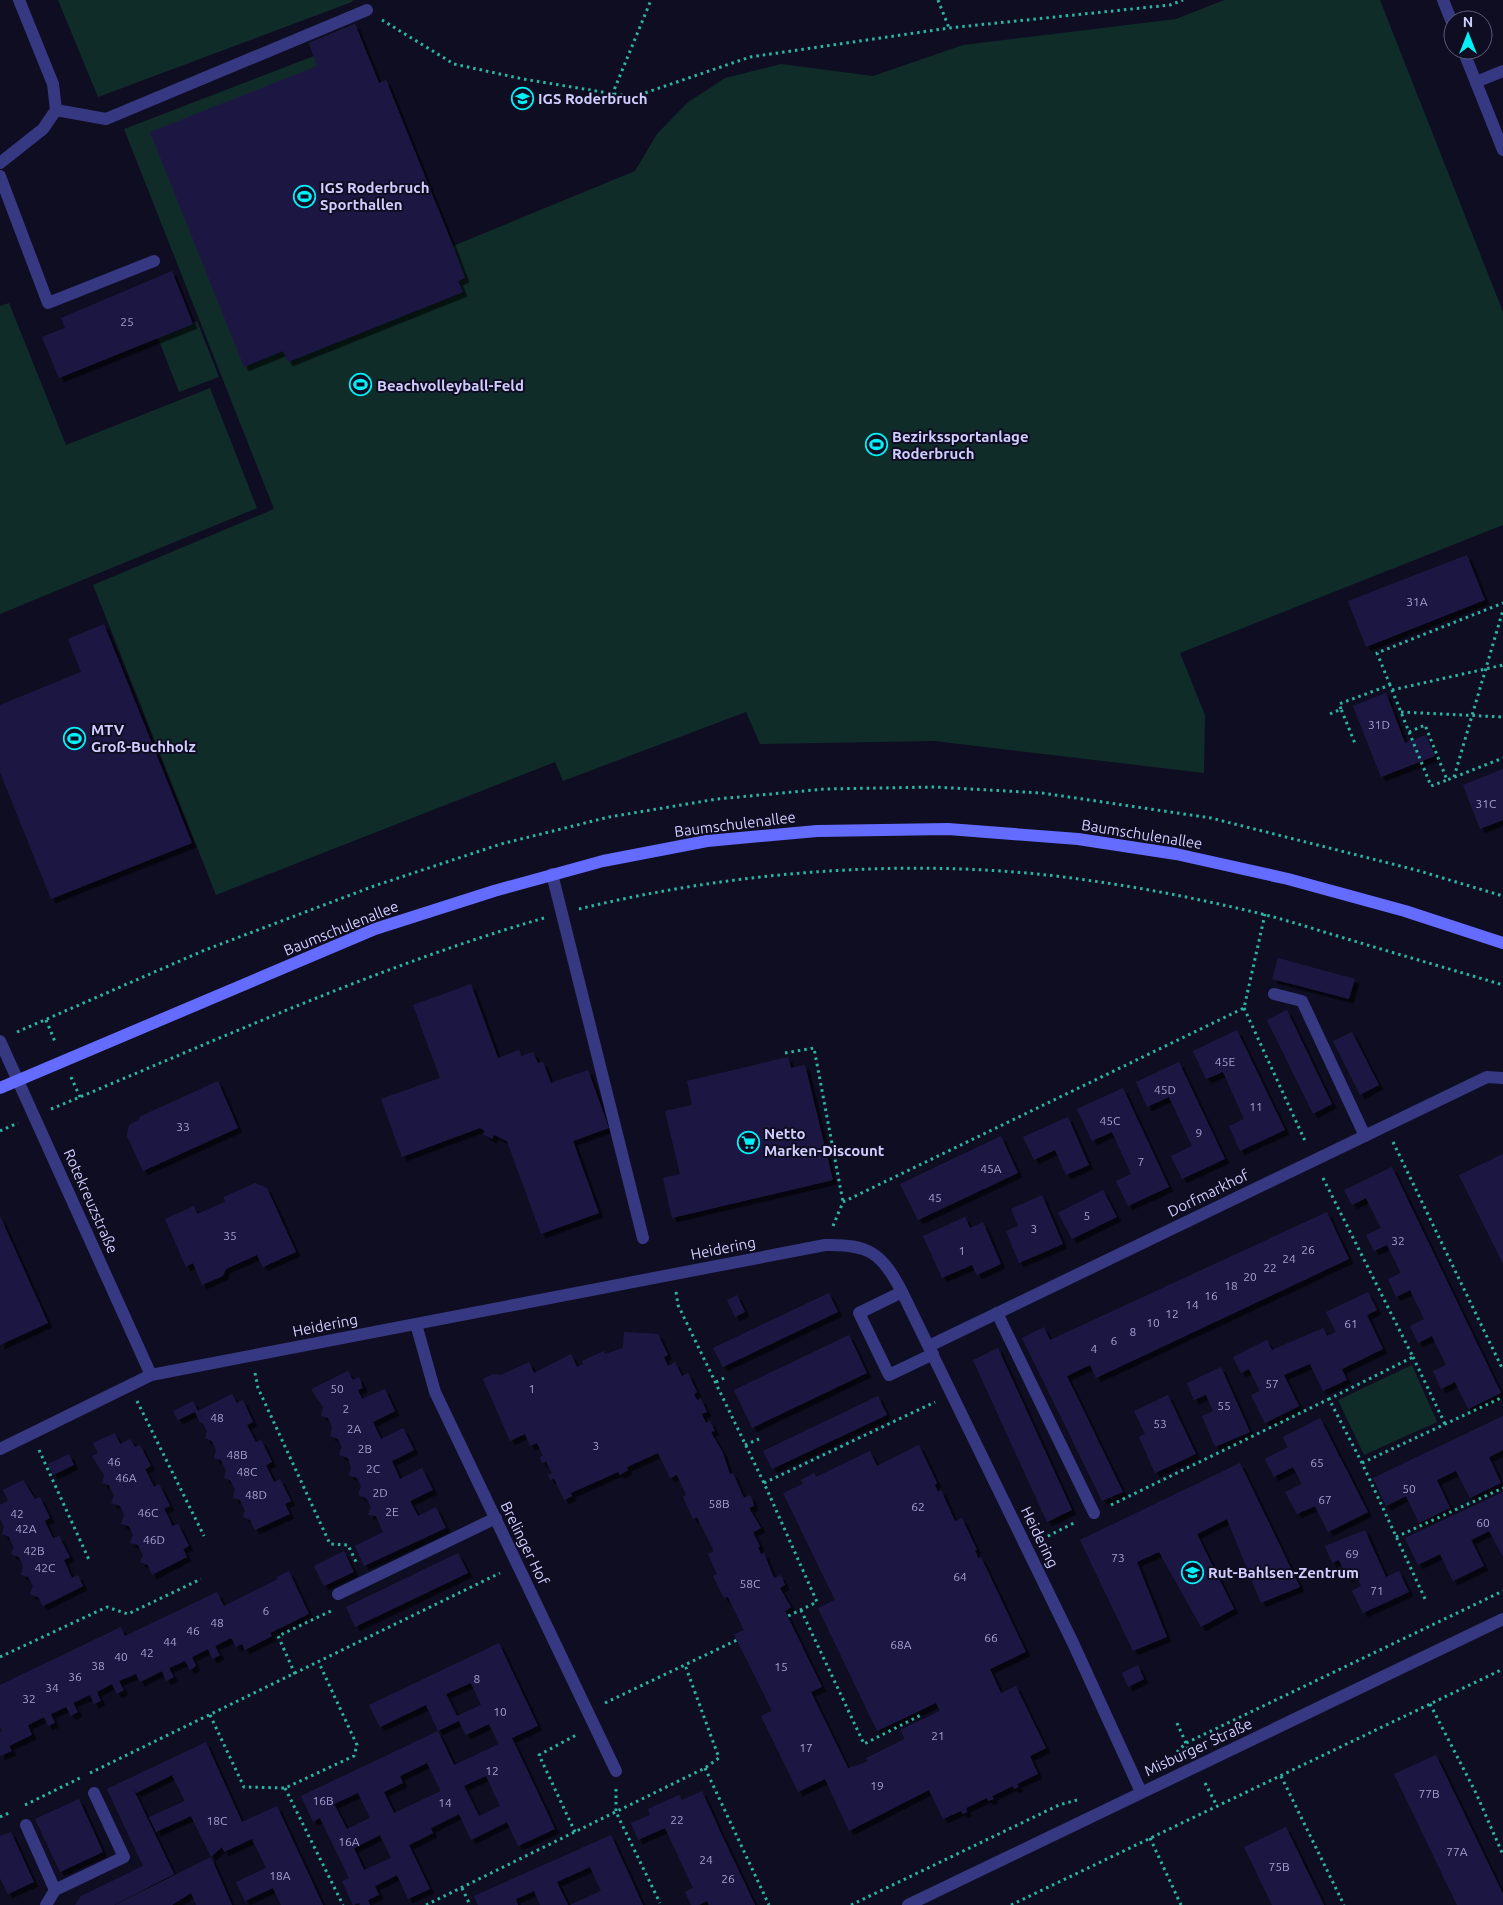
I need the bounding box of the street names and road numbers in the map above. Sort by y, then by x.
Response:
street label: Baumschulenallee [673,808,797,840]
street label: Baumschulenallee [1080,816,1204,852]
street label: Baumschulenallee [281,897,401,959]
street label: Rotekreuzstraße [60,1146,122,1256]
street label: Dorfmarkhof [1165,1166,1251,1220]
street label: Heidering [689,1233,757,1263]
street label: Heidering [291,1310,359,1340]
street label: Brelinger Hof [498,1499,553,1588]
street label: Heidering [1018,1504,1062,1570]
street label: Misburger Straße [1142,1715,1254,1779]

